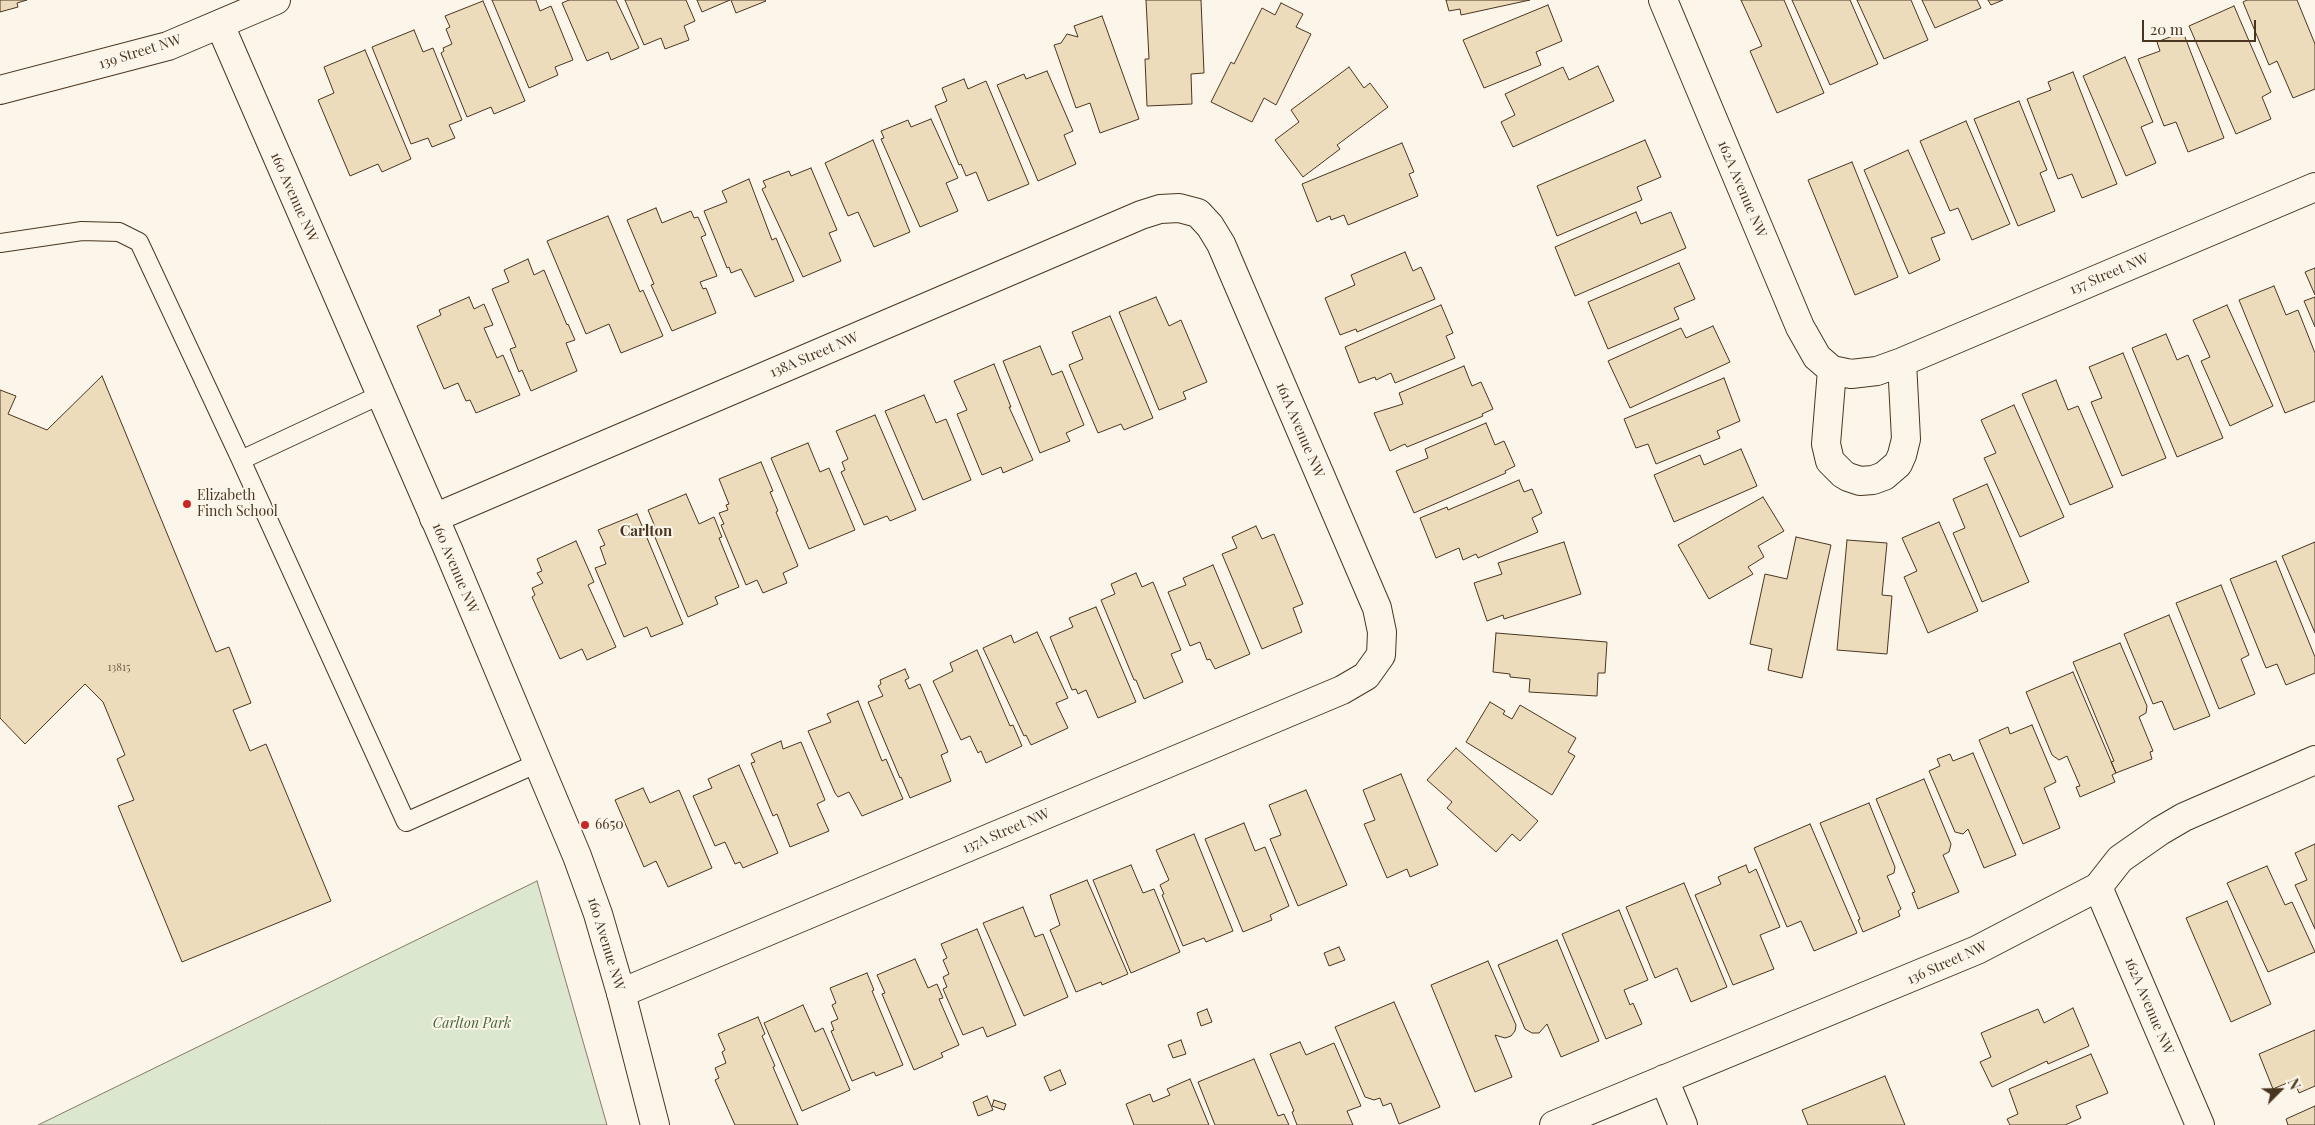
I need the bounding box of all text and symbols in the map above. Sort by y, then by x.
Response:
scale bar [2145,10,2259,42]
text: 20 m [2150,19,2183,39]
street label: 139 Street NW [97,31,183,73]
street label: 162A Avenue NW [1714,138,1770,240]
street label: 160 Avenue NW [267,149,321,245]
street label: 137 Street NW [2067,250,2151,298]
street label: 138A Street NW [767,329,861,381]
street label: 161A Avenue NW [1272,380,1328,480]
place label: Elizabeth Finch School [197,488,278,520]
marker: Elizabeth Finch School [181,498,193,510]
street label: 160 Avenue NW [428,520,482,616]
district label: Carlton [620,522,672,540]
house number: 13815 [107,661,131,675]
street label: 137A Street NW [960,805,1052,857]
place label: 6650 [595,817,624,833]
marker: 6650 [579,819,591,831]
street label: 160 Avenue NW [584,895,628,993]
street label: 136 Street NW [1904,938,1990,988]
street label: 162A Avenue NW [2121,955,2177,1057]
park label: Carlton Park [433,1016,511,1032]
north arrow [2255,1065,2305,1115]
text: N [2284,1076,2305,1092]

